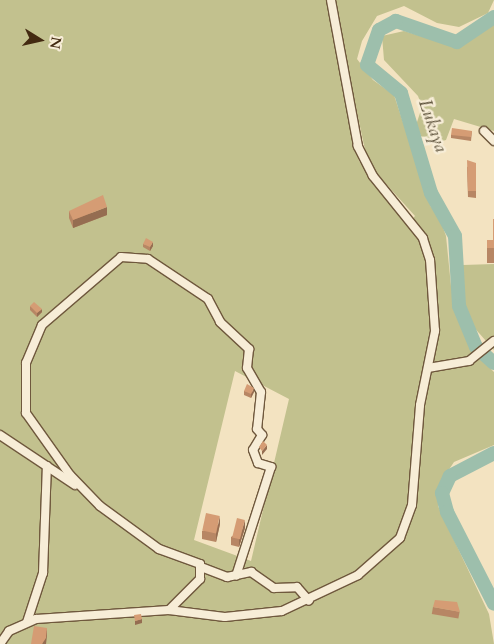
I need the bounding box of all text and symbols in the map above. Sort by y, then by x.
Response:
north arrow [15,15,65,65]
text: N [45,35,66,50]
water label: Lukaya [413,97,451,155]

